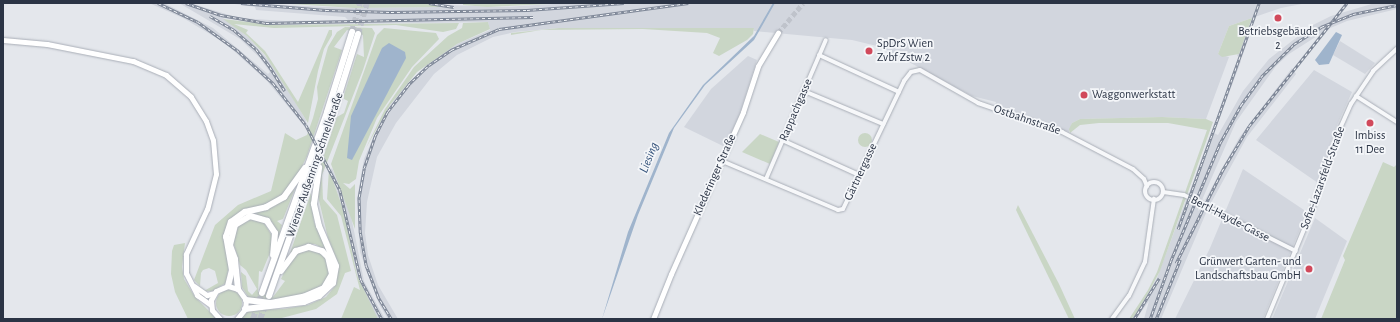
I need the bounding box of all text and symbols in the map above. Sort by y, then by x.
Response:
marker: Betriebsgebäude 2 [1273,13,1283,23]
place label: Betriebsgebäude 2 [1238,25,1318,53]
place label: SpDrS Wien Zvbf Zstw 2 [877,37,933,65]
marker: SpDrS Wien Zvbf Zstw 2 [864,46,874,56]
street label: Rappachgasse [776,77,816,143]
place label: Waggonwerkstatt [1092,88,1175,102]
marker: Waggonwerkstatt [1079,90,1089,100]
street label: Wiener Außenring Schnellstraße [283,91,347,239]
street label: Ostbahnstraße [992,102,1062,138]
marker: Imbiss 11 Dee [1365,118,1375,128]
street label: Sofie-Lazarsfeld-Straße [1298,125,1348,231]
place label: Imbiss 11 Dee [1355,129,1385,157]
street label: Klederinger Straße [691,132,739,218]
water label: Liesing [637,140,663,176]
street label: Gärtnergasse [841,141,881,203]
street label: Bertl-Hayde-Gasse [1188,193,1272,245]
place label: Grünwert Garten- und Landschaftsbau GmbH [1195,255,1301,283]
marker: Grünwert Garten- und Landschaftsbau GmbH [1304,264,1314,274]

